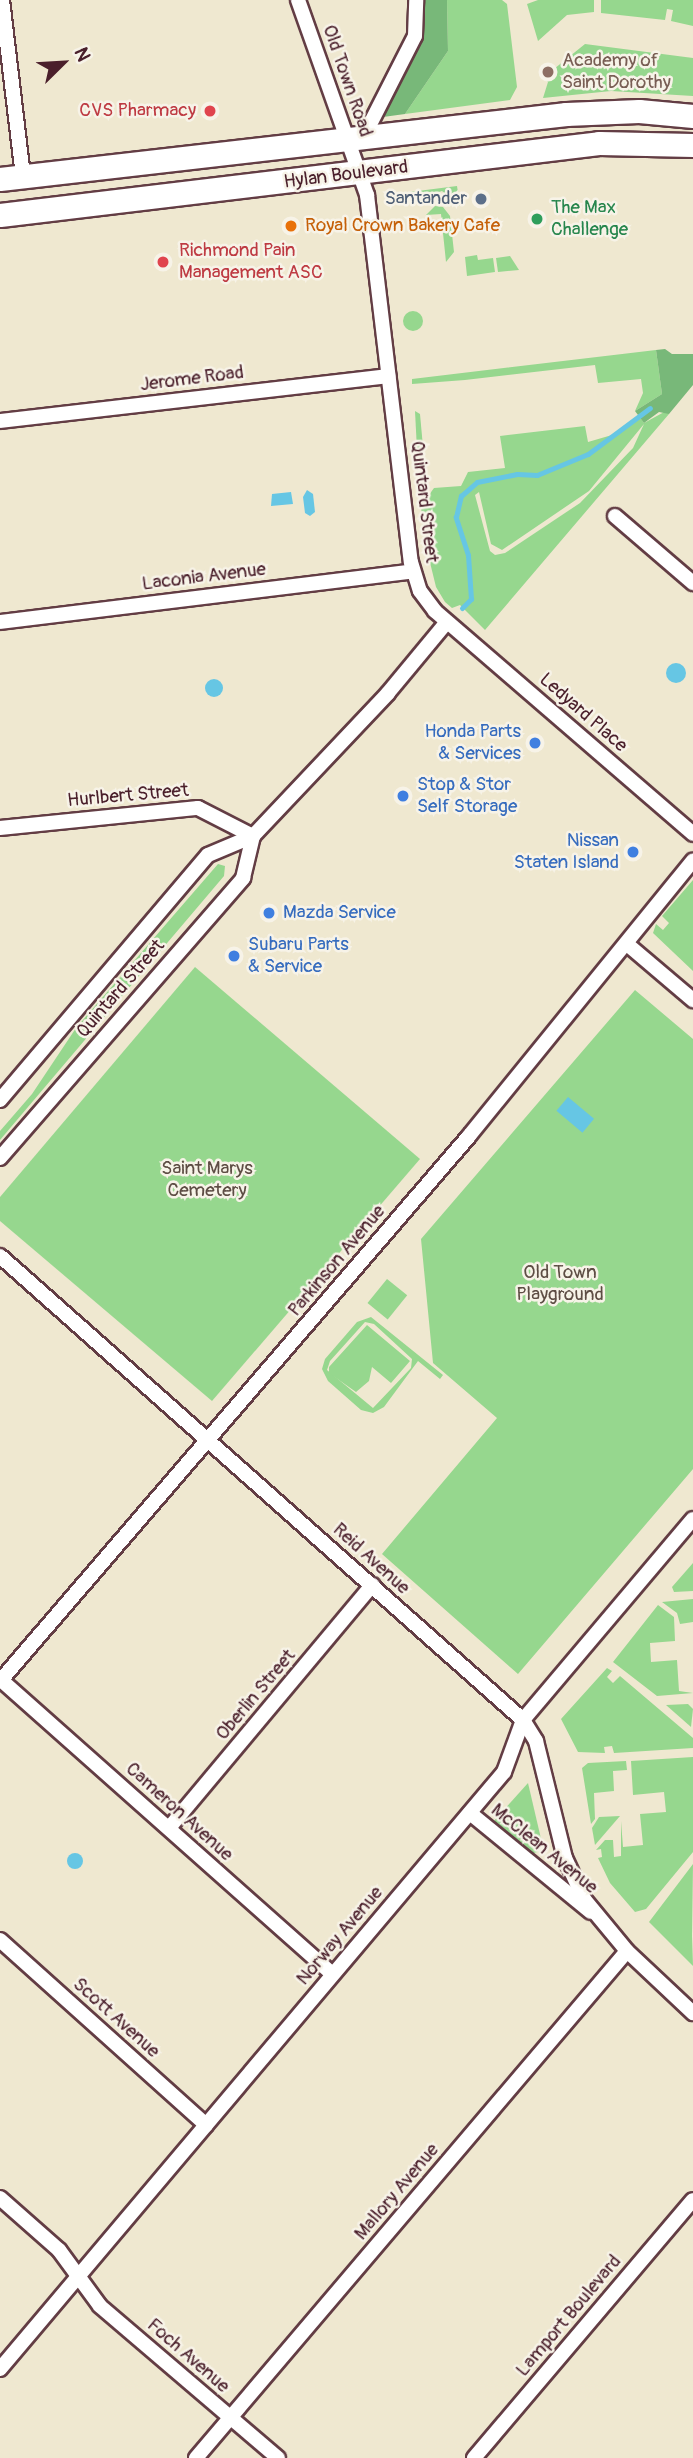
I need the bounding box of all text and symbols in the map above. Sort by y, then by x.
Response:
street label: Old Town Road [317,22,377,140]
north arrow [28,28,98,98]
text: N [69,44,96,65]
place label: Academy of Saint Dorothy [562,50,671,94]
marker: Academy of Saint Dorothy [540,64,556,80]
place label: CVS Pharmacy [79,100,196,122]
marker: CVS Pharmacy [202,103,218,119]
street label: Hylan Boulevard [282,156,410,194]
place label: Santander [385,188,467,210]
marker: Santander [473,191,489,207]
place label: The Max Challenge [551,197,628,241]
marker: The Max Challenge [529,211,545,227]
place label: Royal Crown Bakery Cafe [305,215,500,237]
marker: Royal Crown Bakery Cafe [283,218,299,234]
place label: Richmond Pain Management ASC [179,240,323,284]
marker: Richmond Pain Management ASC [153,252,173,272]
street label: Jerome Road [139,361,245,397]
street label: Quintard Street [405,440,443,564]
street label: Laconia Avenue [141,558,267,596]
street label: Ledyard Place [534,669,632,757]
place label: Honda Parts & Services [424,721,521,765]
marker: Honda Parts & Services [527,735,543,751]
place label: Stop & Stor Self Storage [417,774,517,818]
street label: Hurlbert Street [66,779,190,813]
marker: Stop & Stor Self Storage [395,788,411,804]
place label: Nissan Staten Island [514,830,619,874]
marker: Nissan Staten Island [625,844,641,860]
place label: Mazda Service [283,902,396,924]
marker: Mazda Service [261,905,277,921]
place label: Subaru Parts & Service [248,934,349,978]
street label: Quintard Street [72,935,170,1043]
marker: Subaru Parts & Service [226,948,242,964]
park label: Saint Marys Cemetery [161,1158,253,1202]
street label: Parkinson Avenue [284,1201,390,1321]
park label: Old Town Playground [516,1262,604,1306]
street label: Reid Avenue [328,1519,414,1599]
street label: Oberlin Street [211,1645,301,1745]
street label: Cameron Avenue [121,1758,237,1866]
street label: McClean Avenue [486,1799,602,1899]
street label: Norway Avenue [292,1882,388,1990]
street label: Scott Avenue [68,1973,164,2063]
street label: Mallory Avenue [350,2139,444,2245]
street label: Lamport Boulevard [512,2251,626,2381]
street label: Foch Avenue [142,2314,234,2398]

